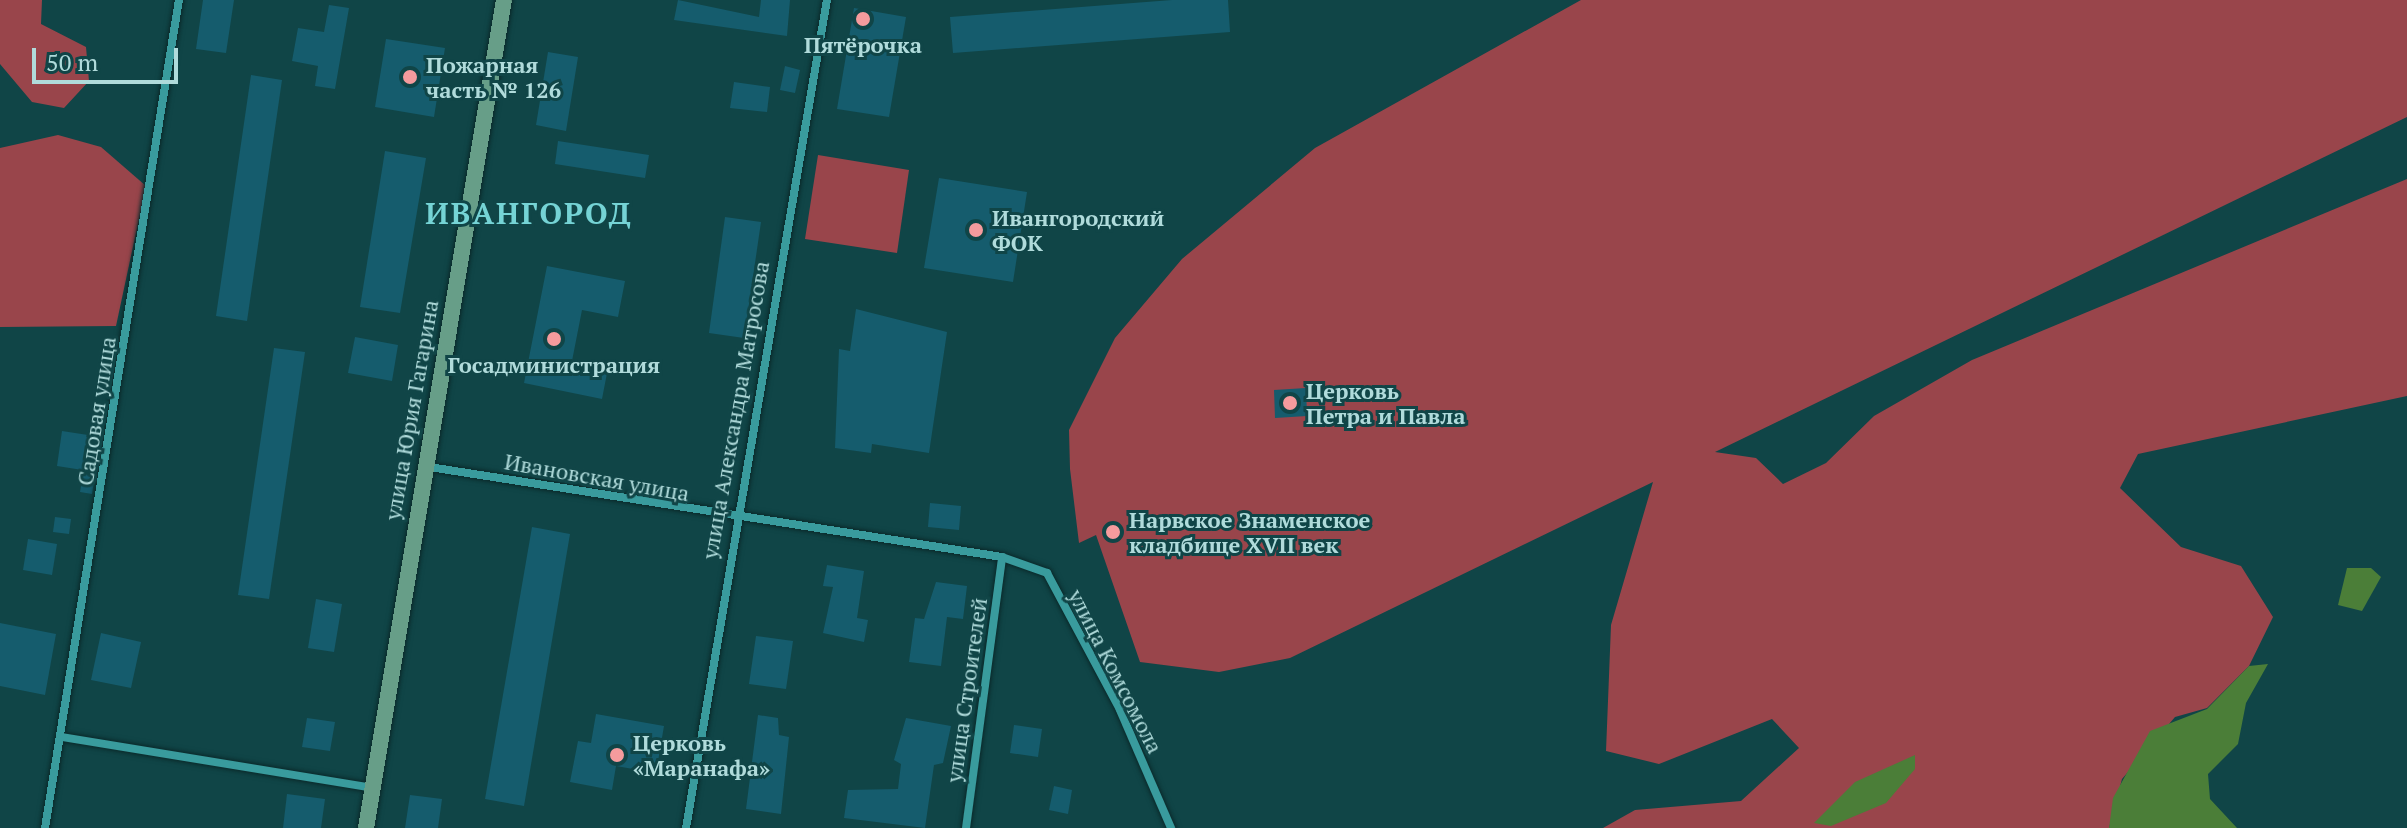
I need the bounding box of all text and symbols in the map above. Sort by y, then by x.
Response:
marker: Пятёрочка [854,10,872,28]
scale bar [36,32,182,82]
place label: Пятёрочка [804,32,922,58]
text: 50 m [46,46,98,78]
place label: Пожарная часть № 126 [426,51,561,102]
marker: Пожарная часть № 126 [401,68,419,86]
district label: ИВАНГОРОД [425,195,633,231]
place label: Ивангородский ФОК [992,204,1164,256]
marker: Ивангородский ФОК [967,221,985,239]
street label: улица Александра Матросова [696,259,774,561]
street label: улица Юрия Гагарина [379,298,443,522]
marker: Госадминистрация [545,330,563,348]
street label: Садовая улица [71,335,121,487]
place label: Госадминистрация [448,352,660,378]
place label: Церковь Петра и Павла [1306,377,1465,428]
marker: Церковь Петра и Павла [1281,394,1299,412]
street label: Ивановская улица [503,448,691,506]
place label: Нарвское Знаменское кладбище XVII век [1129,506,1370,558]
marker: Нарвское Знаменское кладбище XVII век [1104,523,1122,541]
street label: улица Комсомола [1063,585,1169,757]
street label: улица Строителей [940,596,992,784]
place label: Церковь «Маранафа» [633,729,770,780]
marker: Церковь «Маранафа» [608,746,626,764]

